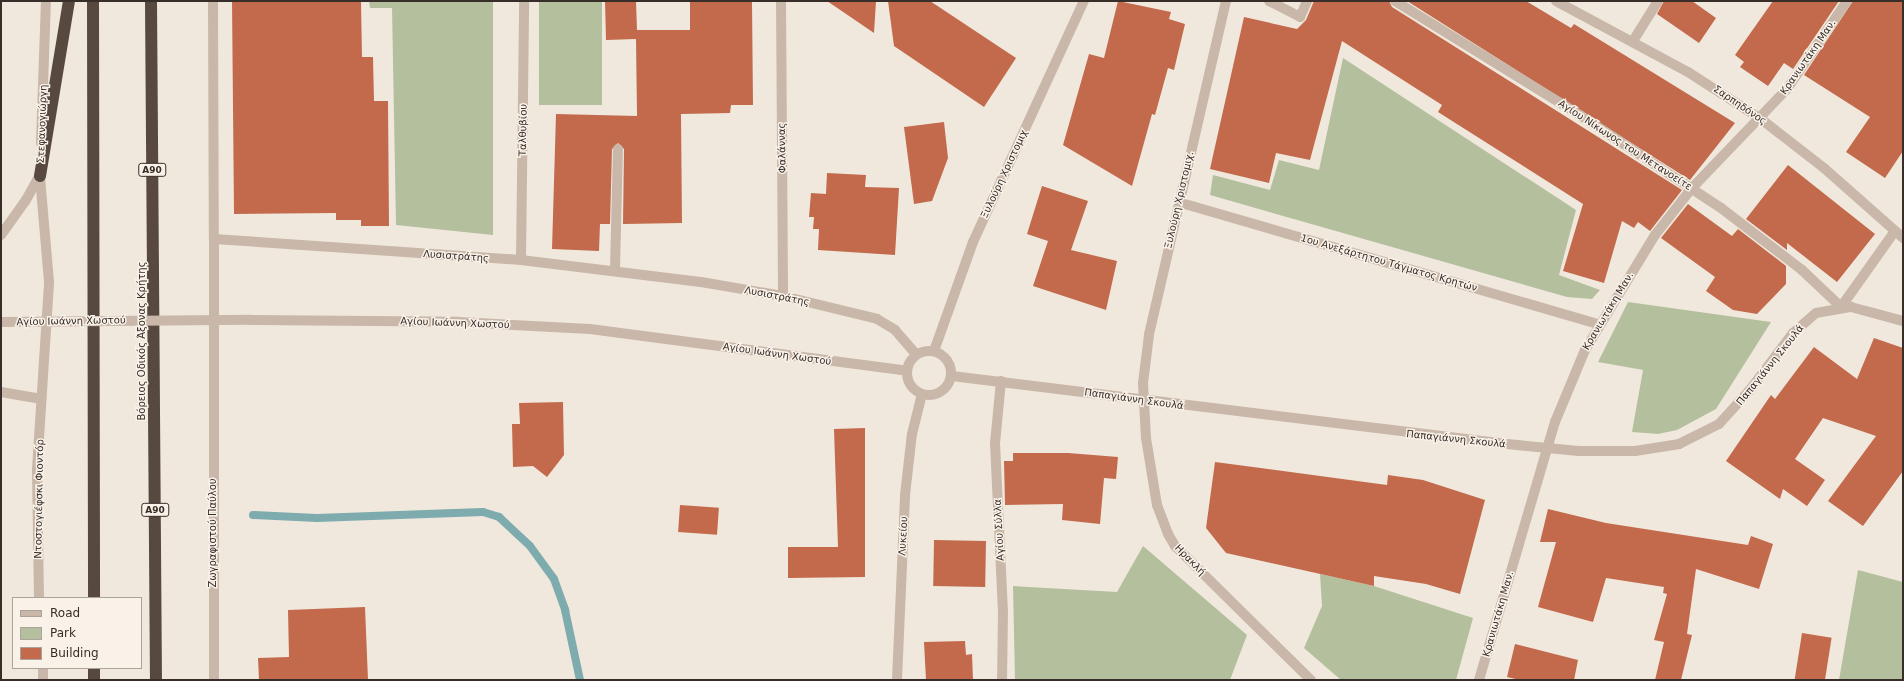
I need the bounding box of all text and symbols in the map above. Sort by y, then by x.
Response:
street label: Κρανιωτάκη Μαν. [1778,17,1838,97]
street label: Σαρπηδόνος [1711,83,1769,127]
street label: Στεφανογιώργη [35,84,49,164]
street label: Αγίου Νίκωνος του Μετανοείτε [1556,97,1694,193]
street label: Ταλθυβίου [517,104,529,156]
street label: Φαλάννας [776,123,788,173]
street label: Ξυλούρη Χριστομιχ [978,128,1030,220]
street label: Ξυλούρη Χριστομιχ. [1162,150,1196,250]
road number: Α90 [138,163,166,177]
street label: 1ου Ανεξάρτητου Τάγματος Κρητών [1299,232,1479,294]
street label: Λυσιστράτης [423,248,489,264]
street label: Βόρειος Οδικός Άξονας Κρήτης [136,261,148,421]
street label: Κρανιωτάκη Μαν. [1580,270,1636,352]
street label: Λυσιστράτης [744,284,810,308]
street label: Αγίου Ιωάννη Χωστού [16,314,126,328]
street label: Αγίου Ιωάννη Χωστού [400,315,510,331]
street label: Παπαγιάννη Σκουλά [1734,322,1806,408]
street label: Αγίου Ιωάννη Χωστού [722,340,832,368]
street label: Παπαγιάννη Σκουλά [1084,386,1184,412]
street label: Παπαγιάννη Σκουλά [1406,428,1506,450]
street label: Ντοστογιέφσκι Φιοντόρ [32,439,46,559]
street label: Ζωγραφιστού Παύλου [207,478,219,588]
street label: Αγίου Σύλλα [991,499,1007,561]
road number: Α90 [141,503,169,517]
street label: Λυκείου [896,516,910,556]
street label: Ηρακλή [1172,542,1208,578]
street label: Κρανιωτάκη Μαν. [1480,570,1516,658]
legend [12,597,142,669]
text: Road [50,606,80,620]
text: Park [50,626,76,640]
text: Building [50,646,99,660]

